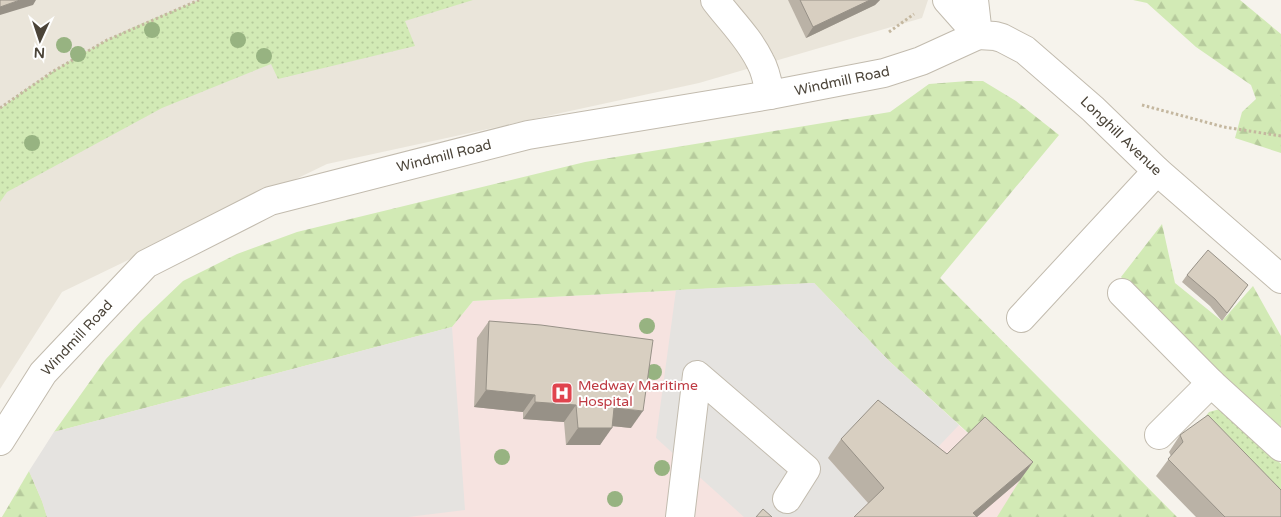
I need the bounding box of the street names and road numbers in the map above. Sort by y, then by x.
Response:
street label: Windmill Road [793,63,891,99]
street label: Longhill Avenue [1077,93,1165,179]
street label: Windmill Road [395,136,493,176]
street label: Windmill Road [38,297,116,379]

